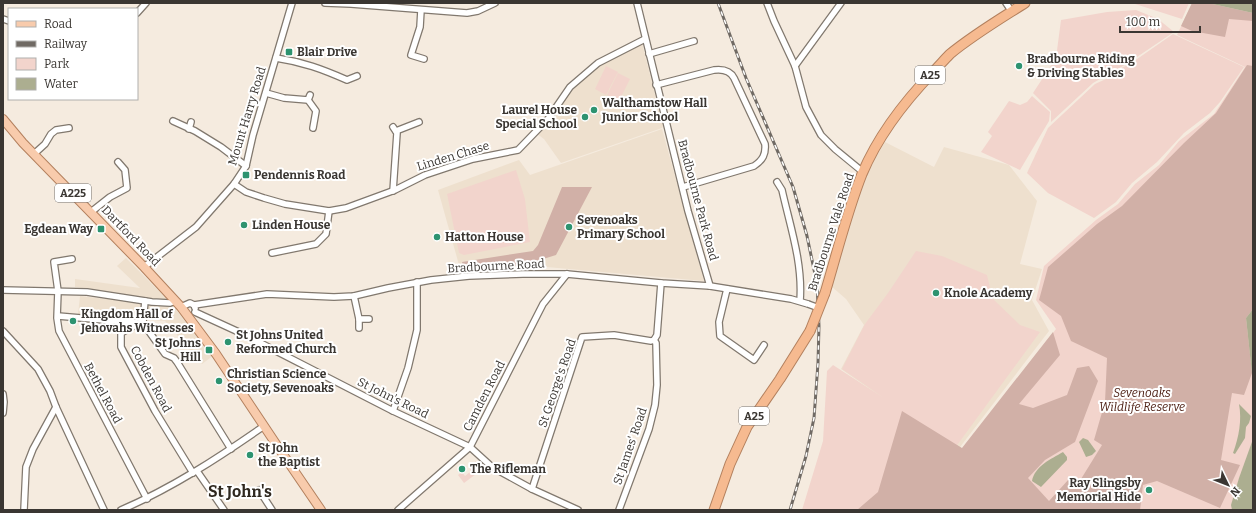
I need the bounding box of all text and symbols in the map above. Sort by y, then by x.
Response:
legend [8,8,138,100]
scale bar [1120,8,1200,34]
text: 100 m [1126,15,1161,29]
text: Road [44,17,72,31]
text: Railway [44,37,88,51]
place label: Blair Drive [297,45,358,59]
marker: Blair Drive [284,47,294,57]
place label: Bradbourne Riding & Driving Stables [1027,52,1135,80]
text: Park [44,57,70,71]
marker: Bradbourne Riding & Driving Stables [1014,61,1024,71]
street label: Mount Harry Road [225,65,269,167]
road number: A25 [915,66,945,84]
text: Water [44,77,79,91]
place label: Walthamstow Hall Junior School [601,96,707,124]
place label: Laurel House Special School [495,103,577,131]
marker: Walthamstow Hall Junior School [589,105,599,115]
marker: Laurel House Special School [580,112,590,122]
street label: Linden Chase [415,138,491,174]
street label: Bradbourne Park Road [675,138,721,262]
place label: Pendennis Road [254,168,346,182]
marker: Pendennis Road [241,170,251,180]
street label: Bradbourne Vale Road [805,171,857,293]
road number: A225 [55,184,91,202]
street label: Dartford Road [99,203,163,269]
place label: Sevenoaks Primary School [577,213,665,241]
place label: Linden House [252,218,331,232]
marker: Linden House [239,220,249,230]
place label: Egdean Way [24,222,93,236]
marker: Sevenoaks Primary School [564,222,574,232]
marker: Egdean Way [96,224,106,234]
place label: Hatton House [445,230,524,244]
marker: Hatton House [432,232,442,242]
street label: Bradbourne Road [447,256,545,276]
place label: Knole Academy [944,286,1033,300]
marker: Knole Academy [931,288,941,298]
place label: Kingdom Hall of Jehovahs Witnesses [80,307,194,335]
marker: Kingdom Hall of Jehovahs Witnesses [68,316,78,326]
place label: St Johns United Reformed Church [236,328,337,356]
place label: St Johns Hill [155,336,201,364]
marker: St Johns United Reformed Church [223,337,233,347]
street label: St George's Road [535,337,579,429]
street label: Cobden Road [128,343,174,415]
marker: St Johns Hill [204,345,214,355]
street label: Camden Road [460,358,508,434]
street label: Bethel Road [81,360,125,426]
place label: Christian Science Society, Sevenoaks [227,367,334,395]
street label: St John's Road [355,375,431,421]
marker: Christian Science Society, Sevenoaks [214,376,224,386]
park label: Sevenoaks Wildlife Reserve [1099,386,1185,414]
street label: St James' Road [610,406,650,486]
road number: A25 [739,407,769,425]
place label: St John the Baptist [258,441,320,469]
marker: St John the Baptist [245,450,255,460]
place label: The Rifleman [470,462,546,476]
marker: The Rifleman [457,464,467,474]
north arrow [1208,465,1248,505]
place label: Ray Slingsby Memorial Hide [1057,476,1141,504]
district label: St John's [208,482,272,501]
text: N [1227,484,1243,499]
marker: Ray Slingsby Memorial Hide [1144,485,1154,495]

